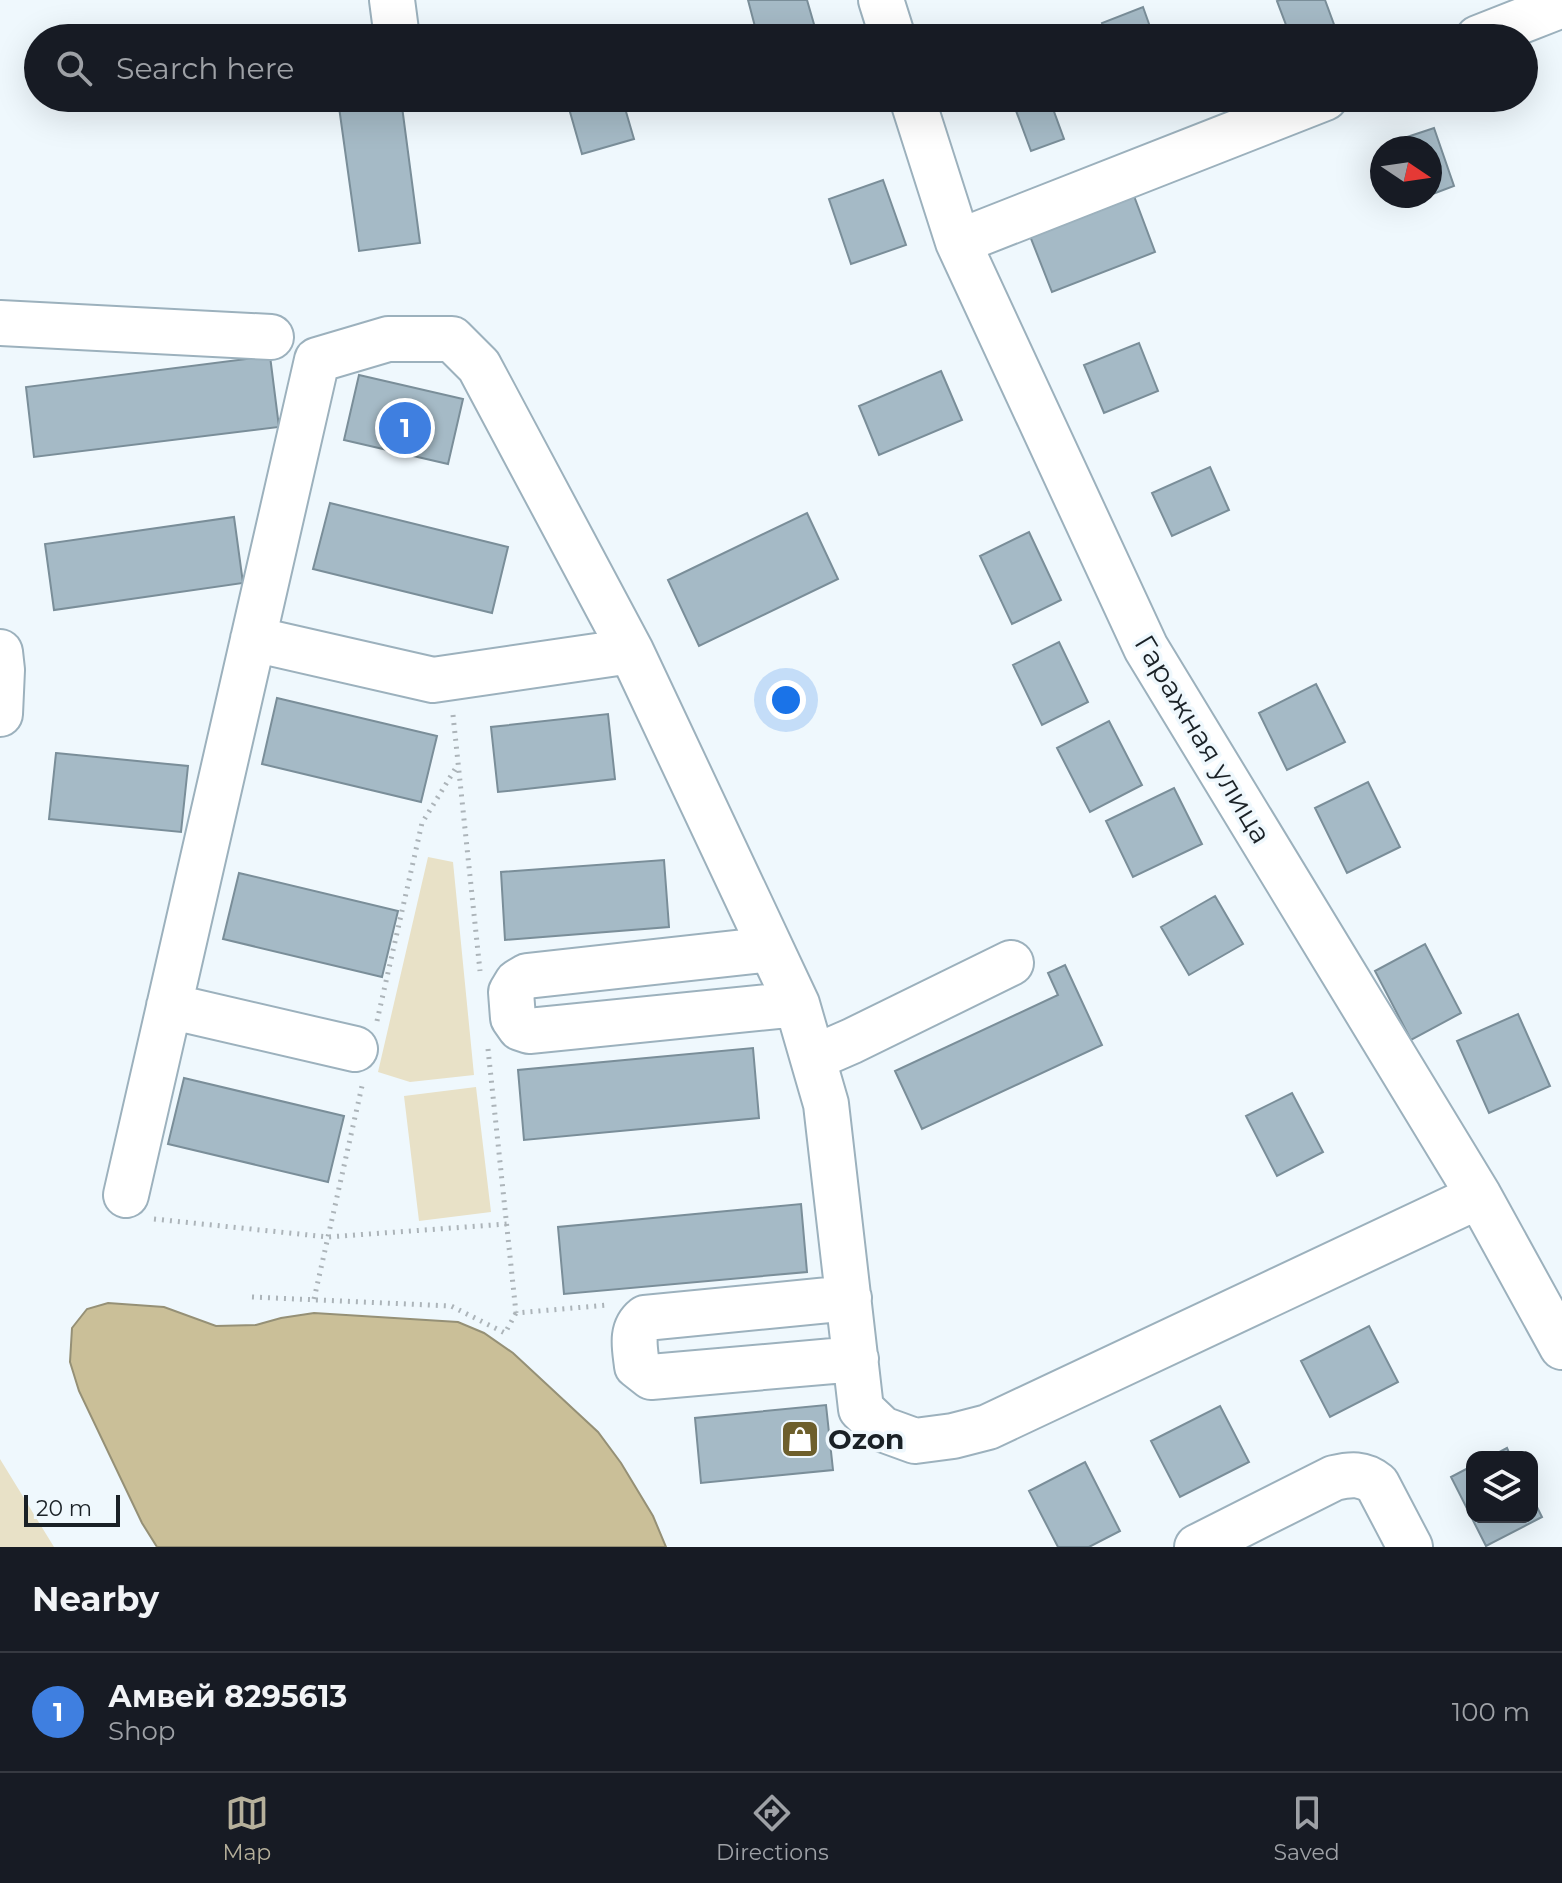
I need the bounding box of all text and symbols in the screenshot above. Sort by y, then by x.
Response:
search box [24,24,1538,112]
icon: search [52,46,96,90]
text: Search here [116,50,294,87]
north arrow [1370,136,1442,208]
pin: 1 [379,398,431,458]
street label: Гаражная улица [1127,629,1279,849]
your location [766,680,806,720]
shop icon: Ozon [779,1418,821,1460]
place label: Ozon [828,1422,904,1456]
map controls [1466,1451,1538,1523]
button: layers [1466,1451,1538,1523]
scale bar [24,1491,120,1527]
text: 20 m [36,1495,92,1522]
text: Nearby [32,1578,159,1620]
text: Амвей 8295613 [108,1678,347,1715]
text: 1 [53,1696,63,1728]
text: 100 m [1452,1696,1530,1728]
text: Shop [108,1715,176,1747]
tab: Map [222,1791,271,1866]
tab: Directions [716,1791,829,1866]
tab: Saved [1274,1791,1340,1866]

